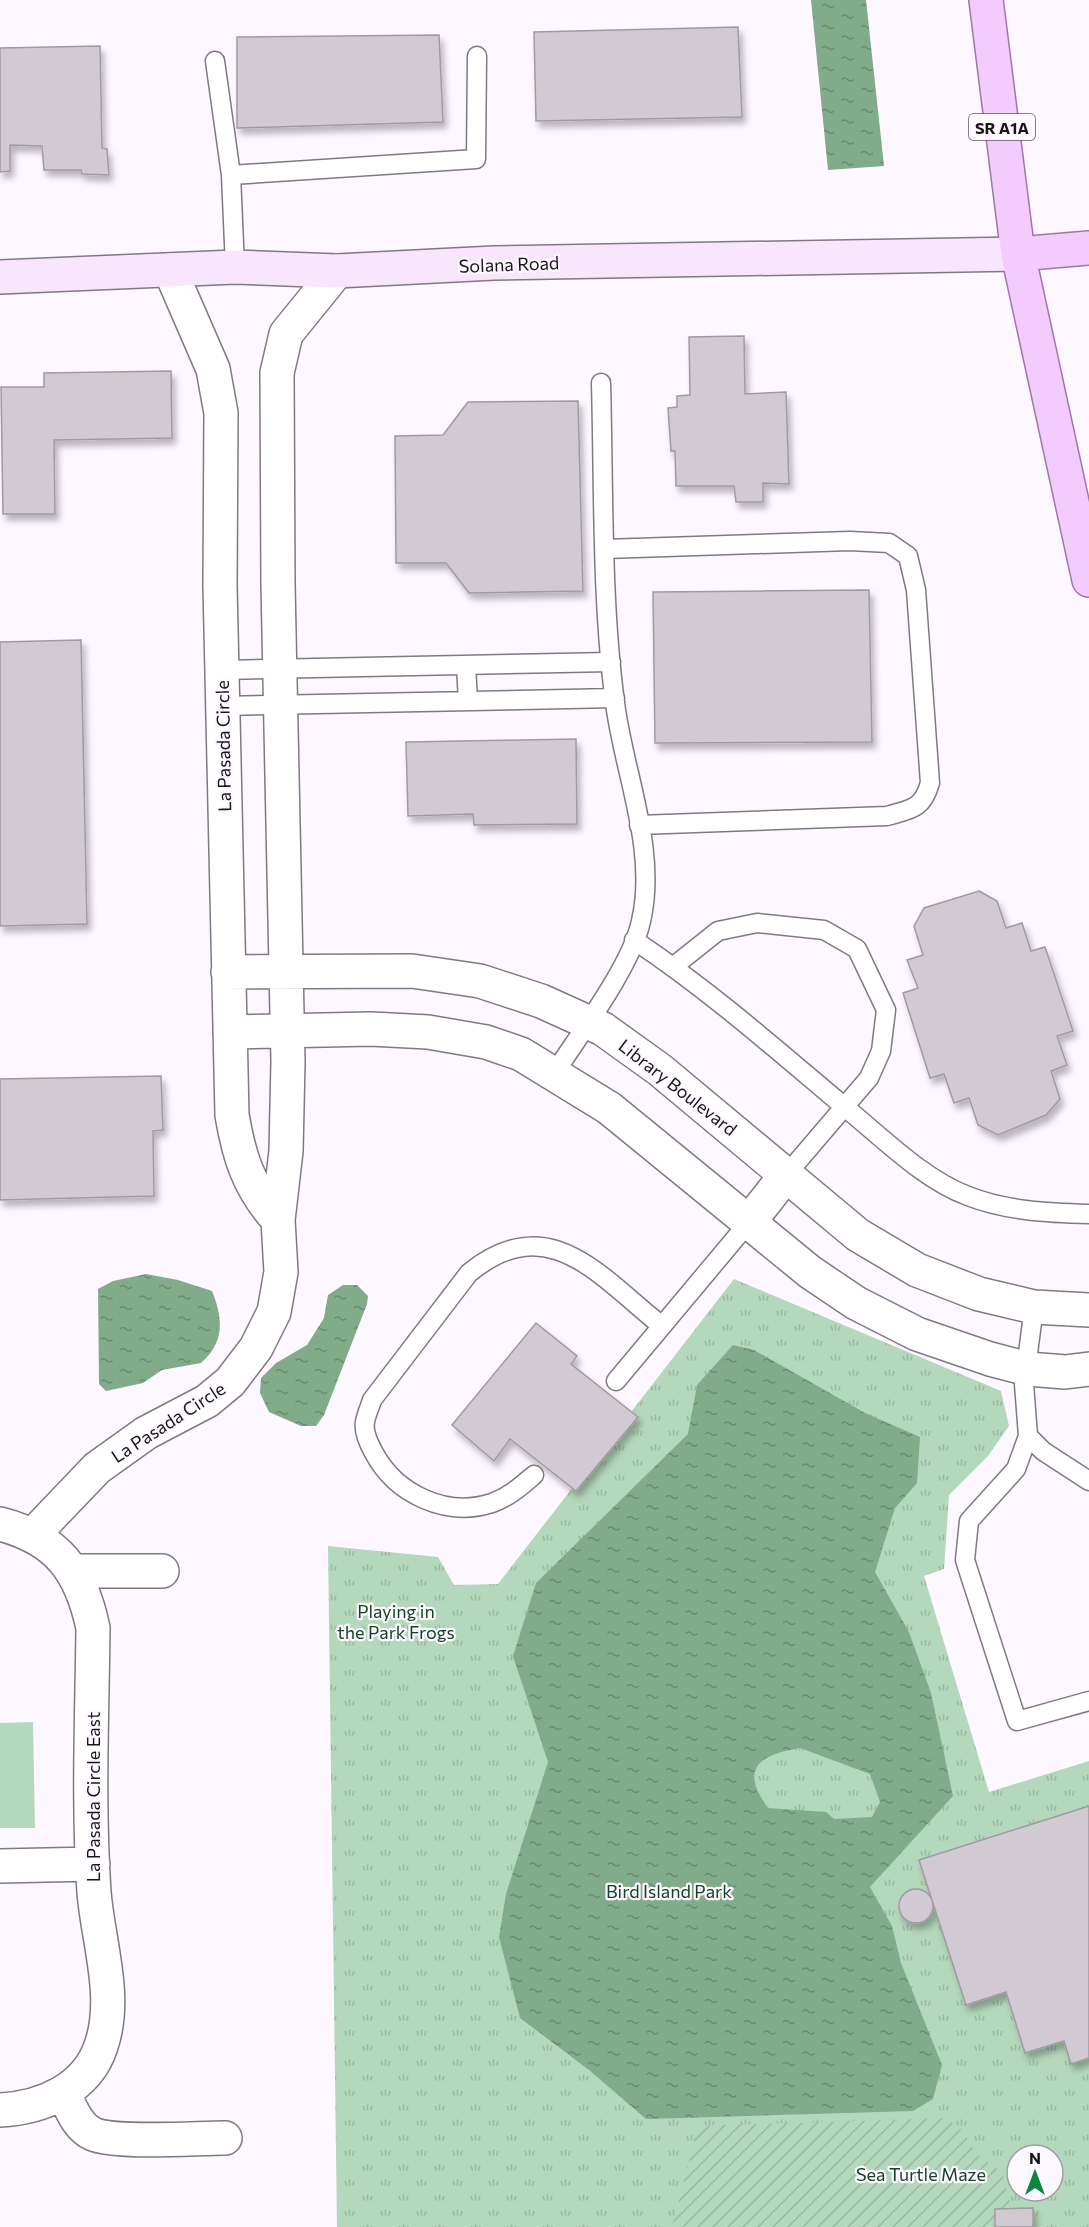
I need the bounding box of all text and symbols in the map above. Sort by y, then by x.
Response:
road number: SR A1A [969,114,1035,140]
street label: Solana Road [458,251,560,277]
street label: La Pasada Circle [211,680,235,812]
street label: Library Boulevard [615,1034,741,1140]
street label: La Pasada Circle [107,1377,229,1467]
park label: Playing in the Park Frogs [337,1600,455,1643]
street label: La Pasada Circle East [82,1712,104,1882]
park label: Bird Island Park [606,1880,732,1902]
north arrow [1005,2143,1065,2203]
text: N [1029,2148,1041,2167]
park label: Sea Turtle Maze [856,2163,986,2185]

